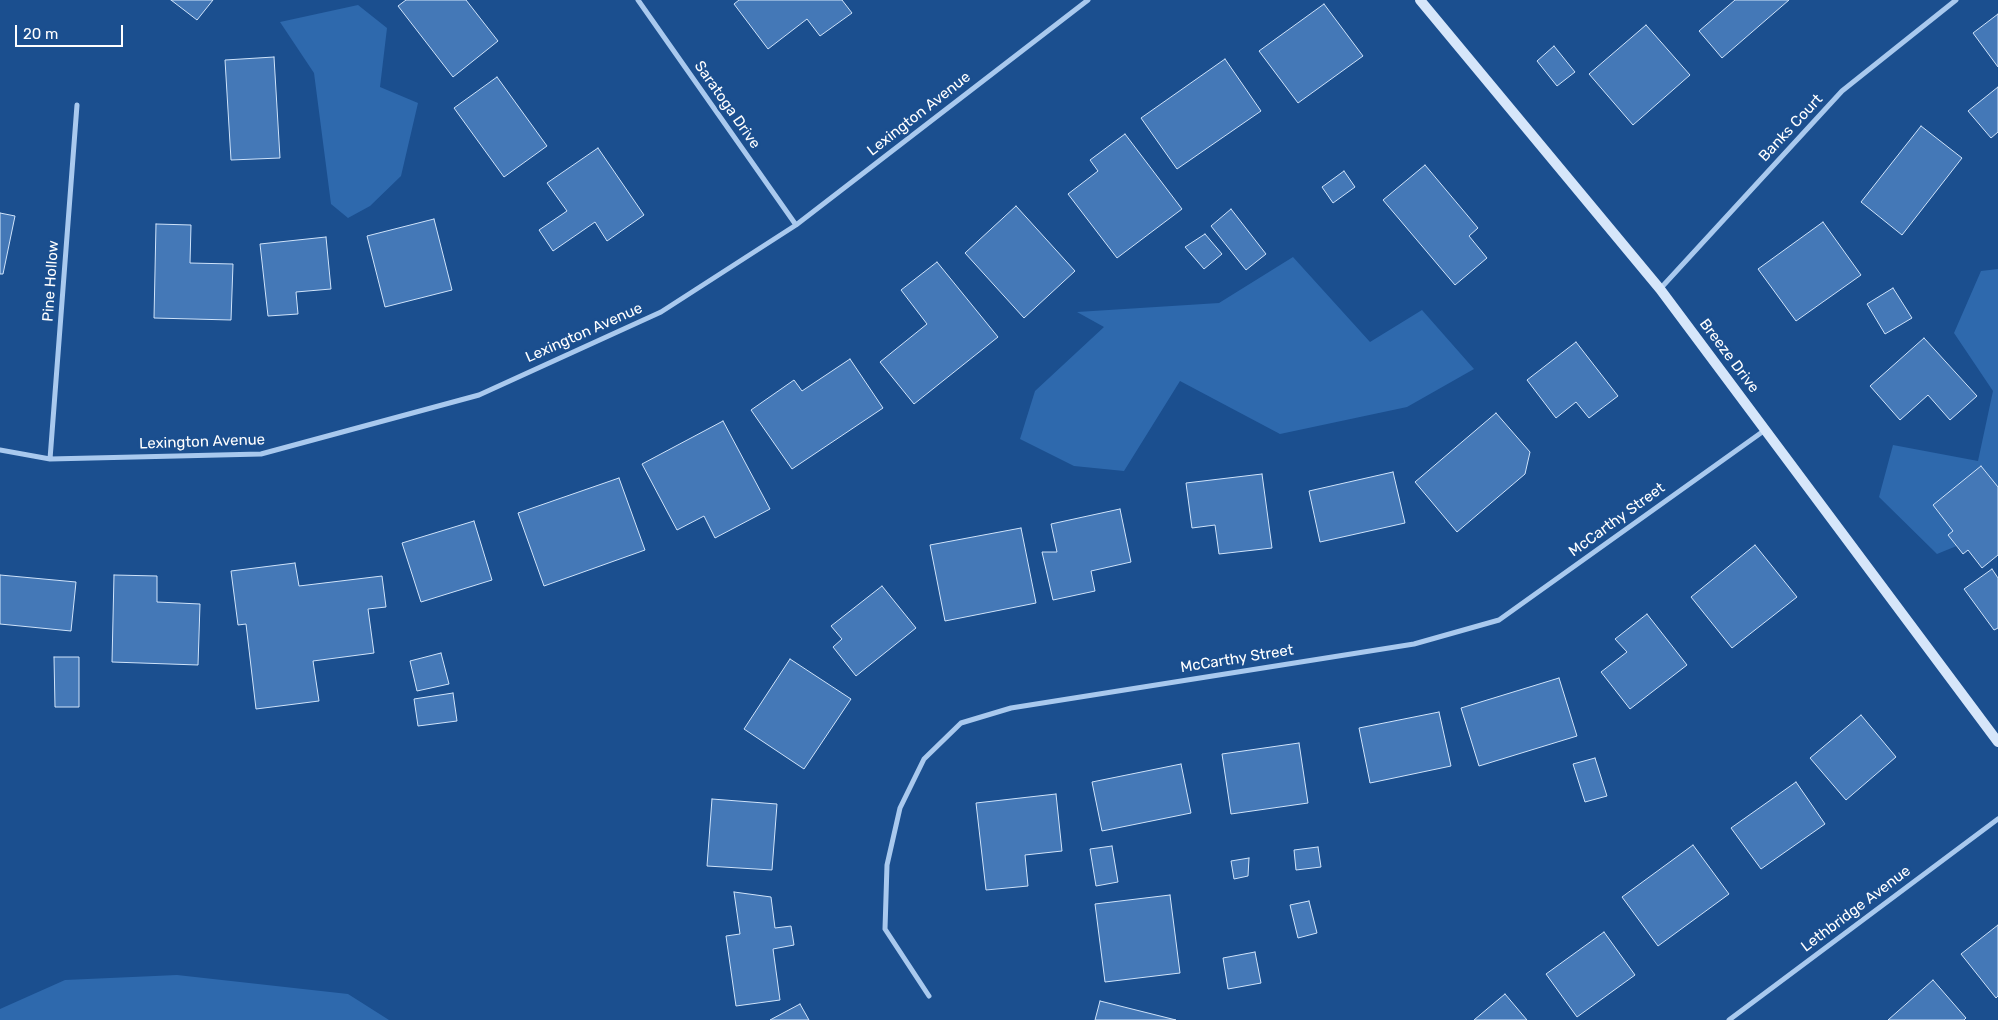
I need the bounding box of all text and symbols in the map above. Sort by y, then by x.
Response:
scale bar [18,15,125,47]
text: 20 m [23,25,58,43]
street label: Saratoga Drive [690,58,764,152]
street label: Lexington Avenue [864,68,974,160]
street label: Banks Court [1755,91,1827,165]
street label: Pine Hollow [39,240,63,322]
street label: Lexington Avenue [523,299,645,367]
street label: Breeze Drive [1695,315,1763,397]
street label: Lexington Avenue [139,431,265,453]
street label: McCarthy Street [1565,479,1669,561]
street label: McCarthy Street [1179,641,1295,677]
street label: Lethbridge Avenue [1798,862,1914,956]

